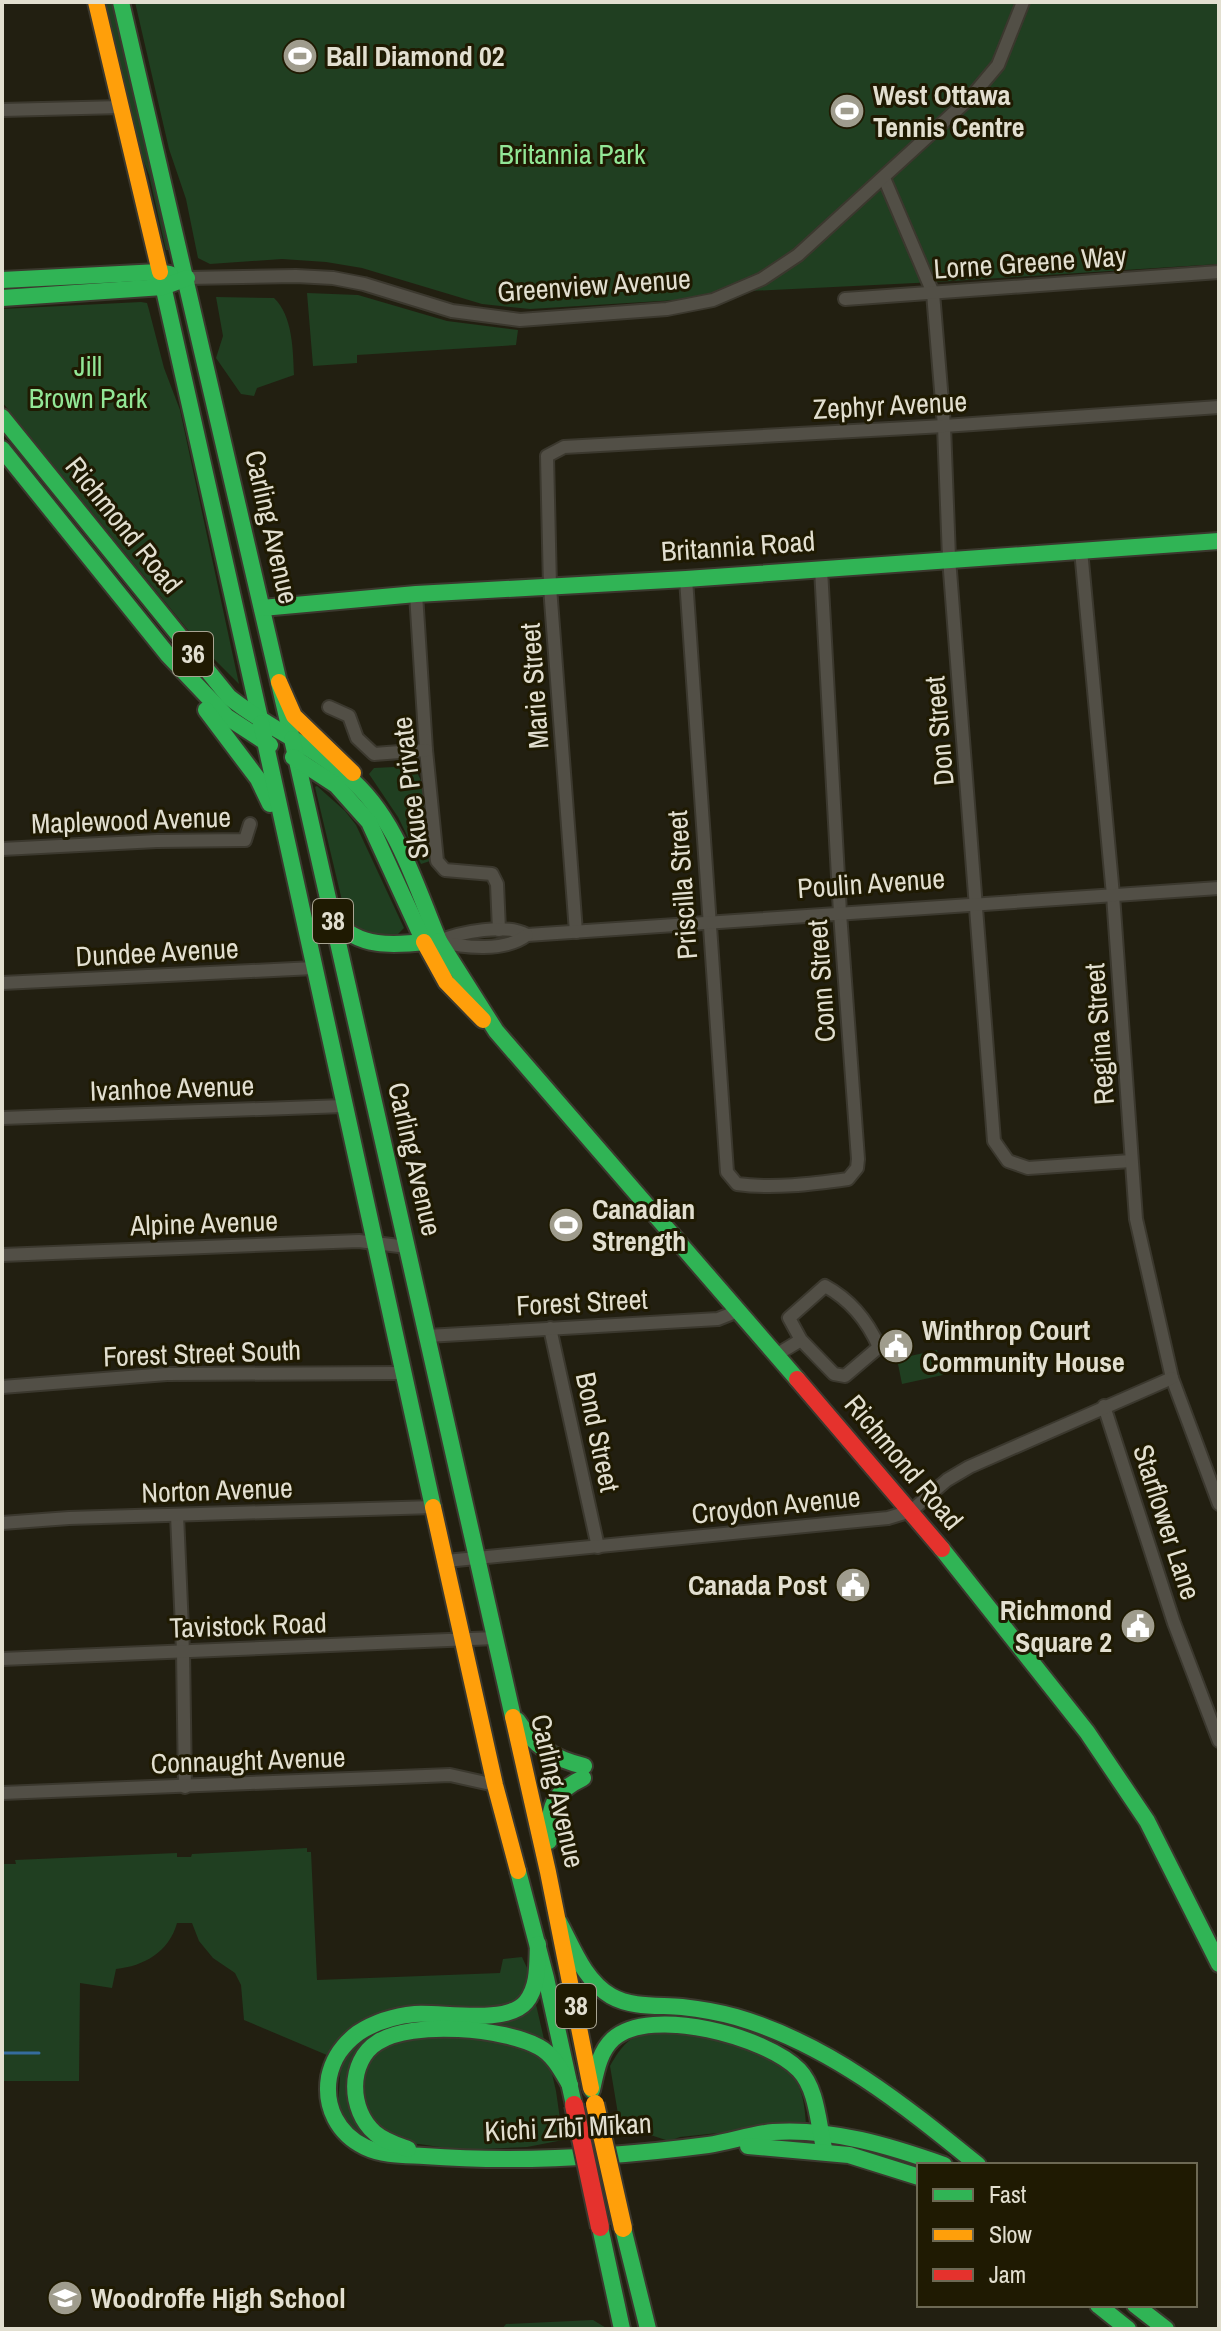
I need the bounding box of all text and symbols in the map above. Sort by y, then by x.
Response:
sports icon: Ball Diamond 02 [281,37,319,75]
place label: Ball Diamond 02 [326,37,505,75]
place label: West Ottawa Tennis Centre [873,76,1024,146]
sports icon: West Ottawa Tennis Centre [828,92,866,130]
park label: Britannia Park [499,135,646,173]
street label: Lorne Greene Way [932,236,1128,288]
street label: Greenview Avenue [496,259,692,311]
park label: Jill Brown Park [29,347,148,417]
street label: Zephyr Avenue [812,382,968,428]
street label: Carling Avenue [236,446,308,608]
street label: Richmond Road [57,449,191,601]
street label: Britannia Road [660,522,816,570]
street label: Marie Street [511,622,557,750]
road number: 36 [173,632,213,676]
street label: Don Street [915,675,963,787]
street label: Skuce Private [382,715,438,861]
street label: Maplewood Avenue [30,798,232,842]
street label: Priscilla Street [658,809,706,961]
street label: Poulin Avenue [796,859,946,907]
road number: 38 [313,899,353,943]
street label: Conn Street [798,919,844,1043]
street label: Dundee Avenue [75,929,239,975]
street label: Regina Street [1075,962,1123,1106]
street label: Ivanhoe Avenue [89,1066,255,1110]
street label: Carling Avenue [379,1078,451,1240]
place label: Canadian Strength [592,1190,695,1260]
street label: Alpine Avenue [129,1201,278,1245]
sports icon: Canadian Strength [547,1206,585,1244]
street label: Forest Street [515,1280,649,1324]
place label: Winthrop Court Community House [922,1311,1125,1381]
public building icon: Winthrop Court Community House [877,1327,915,1365]
street label: Forest Street South [102,1331,302,1375]
street label: Bond Street [567,1369,629,1495]
street label: Richmond Road [836,1386,972,1538]
street label: Starflower Lane [1124,1440,1210,1604]
street label: Norton Avenue [141,1468,293,1512]
street label: Croydon Avenue [690,1477,862,1533]
place label: Canada Post [688,1566,827,1604]
public building icon: Canada Post [834,1566,872,1604]
place label: Richmond Square 2 [1000,1591,1112,1661]
street label: Tavistock Road [169,1603,327,1647]
public building icon: Richmond Square 2 [1119,1607,1157,1645]
street label: Carling Avenue [522,1710,594,1872]
street label: Connaught Avenue [150,1738,346,1782]
road number: 38 [556,1984,596,2028]
street label: Kichi Zībī Mīkan [484,2104,652,2150]
legend [917,2163,1197,2307]
text: Fast [989,2178,1027,2210]
text: Slow [989,2218,1032,2250]
text: Jam [989,2258,1026,2290]
school or university icon: Woodroffe High School [46,2279,84,2317]
place label: Woodroffe High School [91,2279,346,2317]

